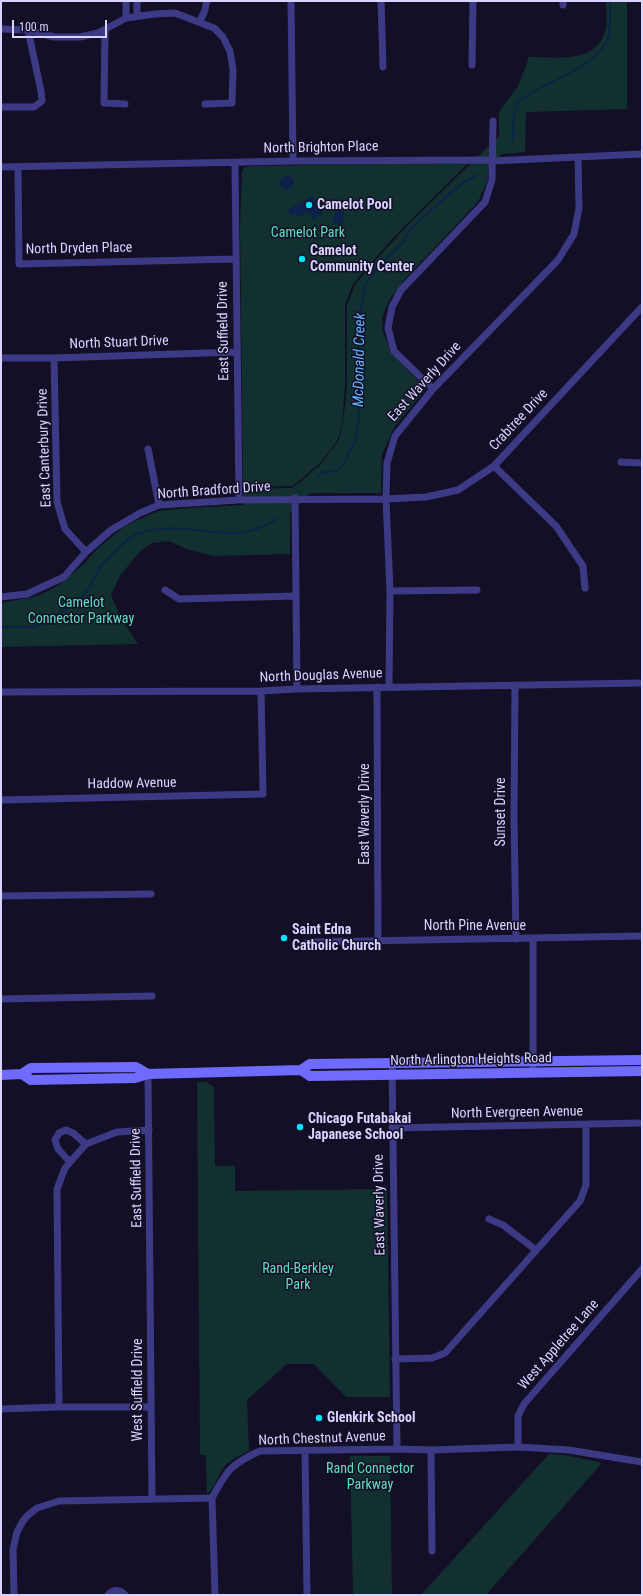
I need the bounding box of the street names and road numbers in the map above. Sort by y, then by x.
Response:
street label: North Brighton Place [263,139,379,157]
street label: North Dryden Place [25,240,133,258]
street label: East Suffield Drive [215,281,233,381]
street label: North Stuart Drive [69,333,169,353]
street label: East Waverly Drive [385,339,465,425]
street label: Crabtree Drive [486,386,552,454]
street label: East Canterbury Drive [35,388,55,508]
street label: North Bradford Drive [157,479,271,503]
street label: North Douglas Avenue [259,665,383,687]
street label: East Waverly Drive [357,763,373,865]
street label: Haddow Avenue [87,775,177,793]
street label: Sunset Drive [493,777,509,847]
street label: North Pine Avenue [424,918,526,934]
street label: North Arlington Heights Road [390,1050,552,1070]
street label: North Evergreen Avenue [451,1103,583,1123]
street label: East Suffield Drive [128,1128,146,1228]
street label: East Waverly Drive [371,1154,389,1256]
street label: West Appletree Lane [515,1297,603,1393]
street label: West Suffield Drive [130,1338,146,1442]
street label: North Chestnut Avenue [258,1428,386,1450]

